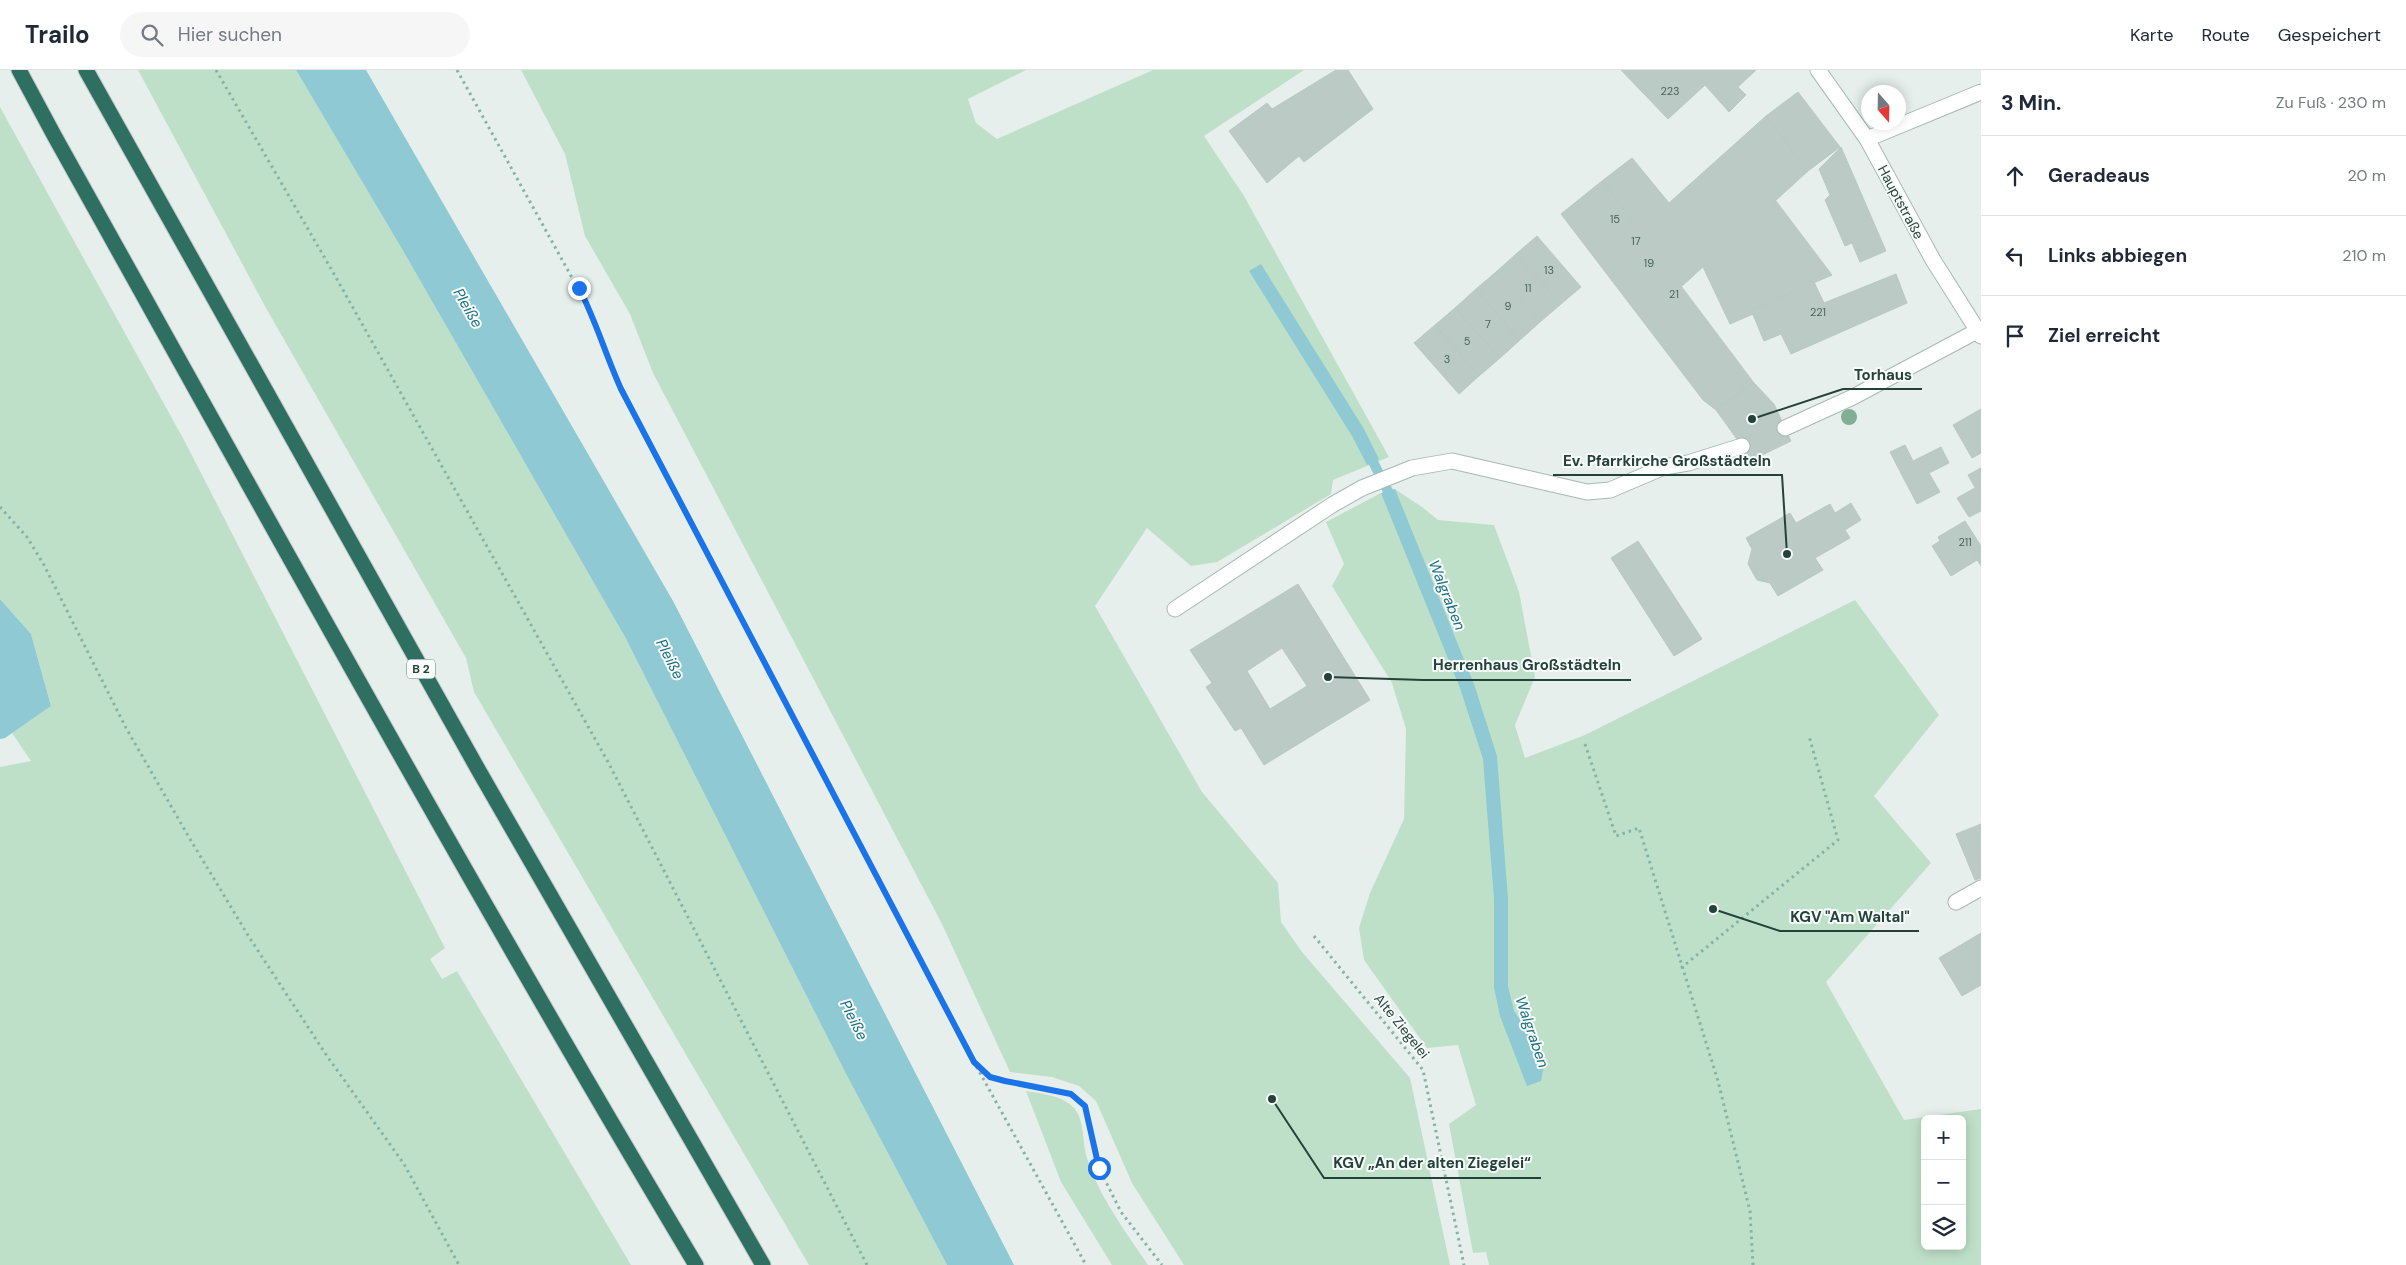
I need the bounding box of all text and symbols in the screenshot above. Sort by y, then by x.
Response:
search box [120,12,470,57]
text: Trailo [25,19,90,50]
icon: search [138,21,166,49]
text: Hier suchen [178,22,282,47]
text: Karte [2130,23,2174,47]
text: Route [2202,23,2250,47]
text: Gespeichert [2278,23,2381,47]
house number: 223 [1660,84,1680,98]
north arrow [1861,85,1906,130]
text: 3 Min. [2001,89,2061,117]
text: Zu Fuß · 230 m [2276,92,2386,113]
street label: Hauptstraße [1874,162,1928,242]
icon: ahead [2001,162,2029,190]
text: Geradeaus [2048,163,2150,188]
text: 20 m [2347,165,2386,186]
house number: 15 [1610,212,1620,226]
house number: 17 [1631,234,1641,248]
icon: left [2001,242,2029,270]
text: Links abbiegen [2048,243,2187,268]
text: 210 m [2342,245,2386,266]
house number: 19 [1644,256,1654,270]
house number: 13 [1544,263,1554,277]
route end [568,277,591,300]
house number: 11 [1525,281,1531,295]
water label: Pleiße [449,284,488,332]
house number: 21 [1669,287,1679,301]
house number: 9 [1505,299,1512,313]
house number: 221 [1810,305,1826,319]
house number: 7 [1485,317,1491,331]
icon: arrive [2001,322,2029,350]
text: Ziel erreicht [2048,323,2160,348]
house number: 5 [1464,334,1471,348]
house number: 3 [1444,352,1450,366]
callout: Torhaus [1843,359,1922,389]
text: Torhaus [1854,365,1912,385]
callout: Ev. Pfarrkirche Großstädteln [1553,445,1782,475]
text: Ev. Pfarrkirche Großstädteln [1563,451,1771,471]
house number: 211 [1958,535,1972,549]
water label: Walgraben [1424,557,1470,634]
water label: Pleiße [651,635,689,683]
callout: Herrenhaus Großstädteln [1423,650,1631,680]
text: Herrenhaus Großstädteln [1433,655,1621,675]
road number: B 2 [407,660,435,678]
callout: KGV "Am Waltal" [1780,901,1919,931]
text: KGV "Am Waltal" [1790,907,1910,927]
street label: Alte Ziegelei [1370,990,1434,1062]
water label: Walgraben [1510,994,1554,1071]
water label: Pleiße [835,996,873,1044]
map controls [1921,1115,1966,1250]
button: + [1921,1115,1966,1160]
callout: KGV „An der alten Ziegelei“ [1324,1148,1541,1178]
text: KGV „An der alten Ziegelei“ [1333,1153,1531,1173]
route start [1088,1157,1111,1180]
button: − [1921,1160,1966,1205]
button: layers [1921,1205,1966,1250]

